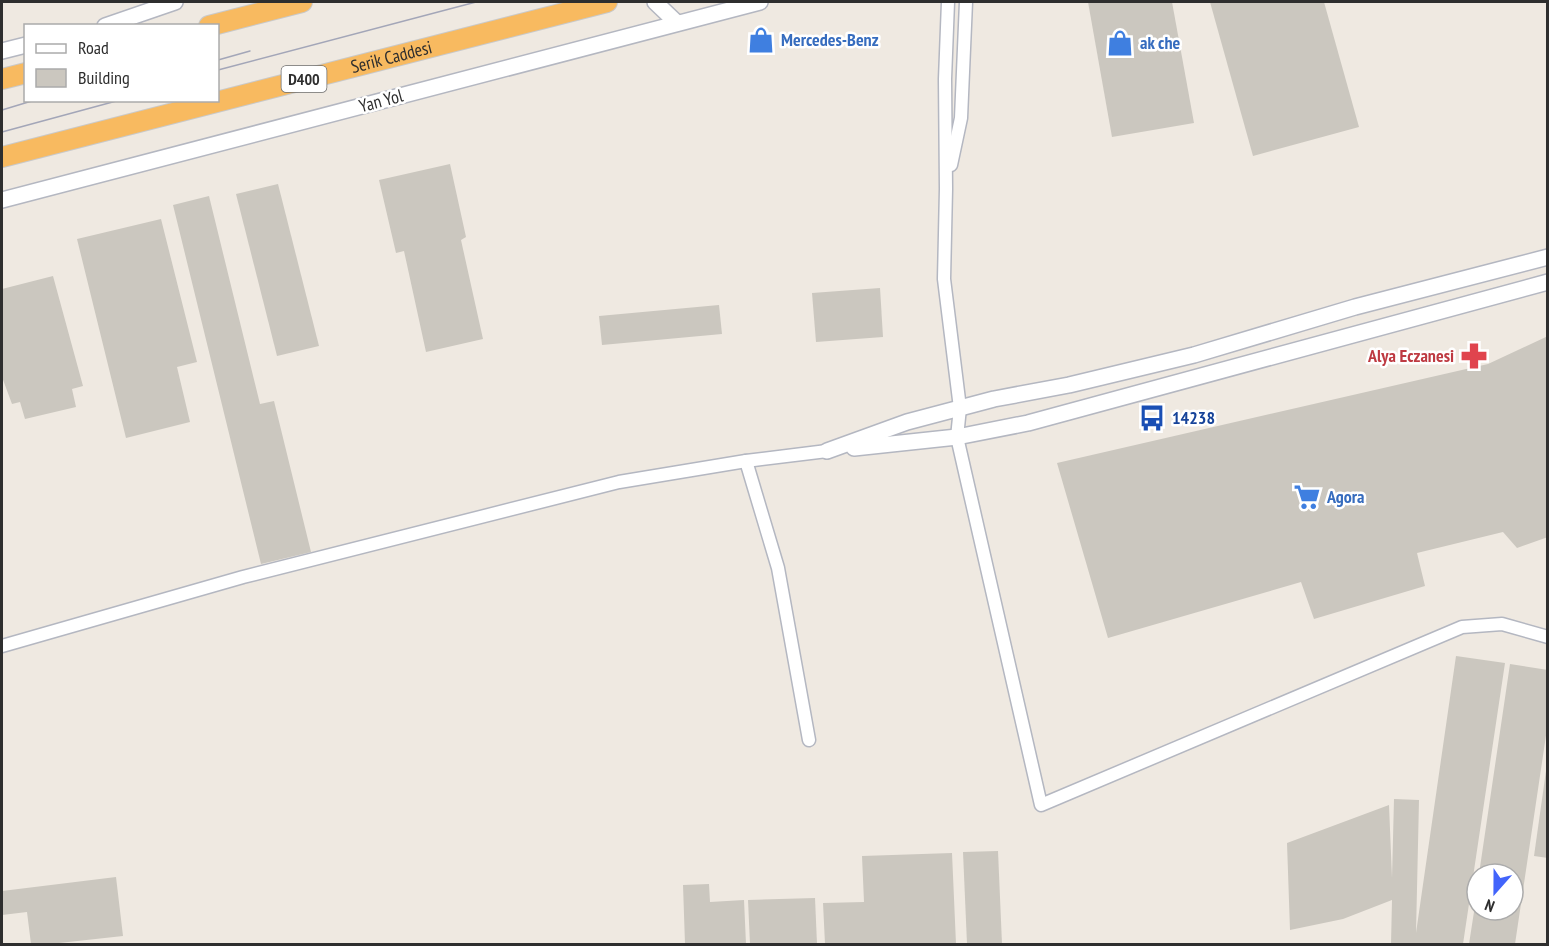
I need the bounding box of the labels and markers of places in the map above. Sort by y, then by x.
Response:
shop icon: Mercedes-Benz [746,25,776,55]
place label: Mercedes-Benz [781,28,879,51]
shop icon: ak che [1105,28,1135,58]
place label: ak che [1140,31,1180,54]
pharmacy icon: Alya Eczanesi [1459,341,1489,371]
place label: Alya Eczanesi [1367,344,1454,367]
bus stop icon: 14238 [1137,403,1167,433]
place label: 14238 [1172,406,1215,429]
supermarket icon: Agora [1292,482,1322,512]
place label: Agora [1326,485,1364,508]

